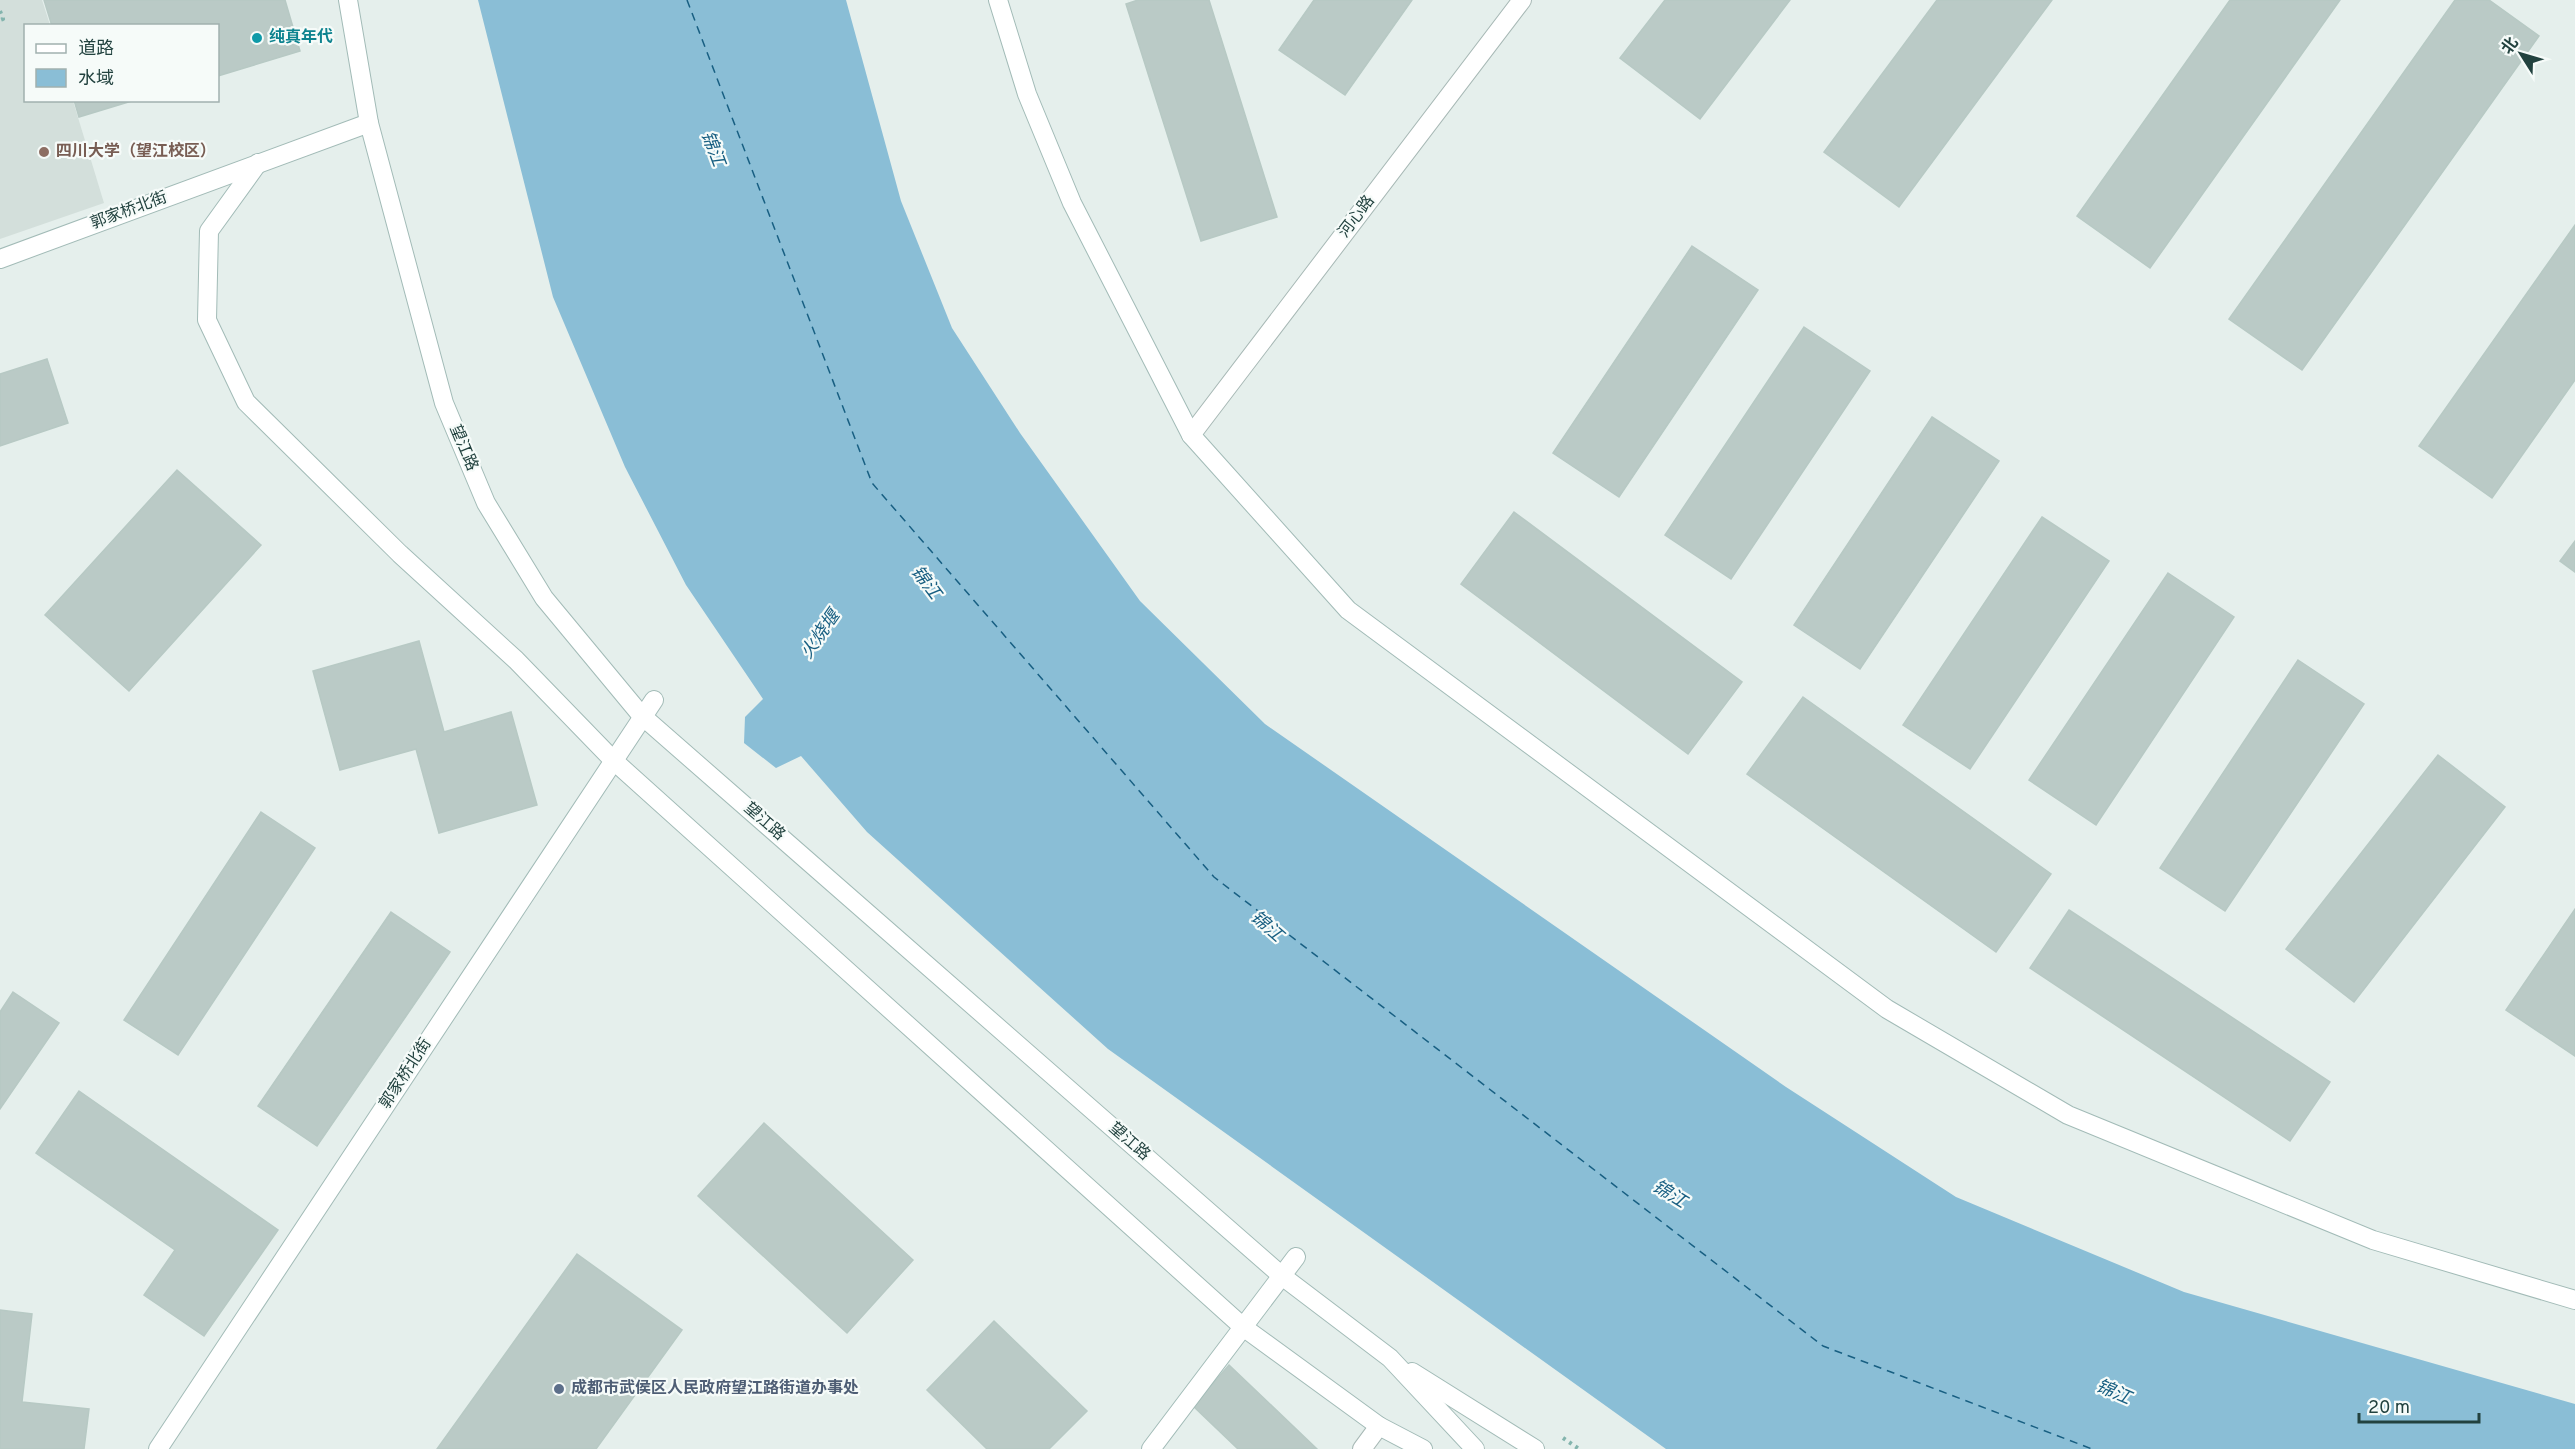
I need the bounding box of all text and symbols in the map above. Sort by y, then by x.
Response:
legend [24,24,219,102]
north arrow [2491,24,2551,84]
place label: 纯真年代 [269,27,333,48]
marker: 纯真年代 [250,31,264,45]
text: 北 [2498,34,2523,59]
text: 道路 [78,38,114,61]
text: 水域 [78,68,114,91]
water label: 锦江 [695,128,730,172]
place label: 四川大学（望江校区） [56,141,216,162]
marker: 四川大学（望江校区） [37,145,51,159]
street label: 郭家桥北街 [88,188,170,234]
street label: 河心路 [1335,192,1379,242]
street label: 望江路 [444,422,482,474]
water label: 锦江 [905,562,946,606]
water label: 火烧堰 [796,604,848,664]
street label: 望江路 [739,799,789,845]
water label: 锦江 [1245,907,1289,949]
street label: 郭家桥北街 [376,1035,436,1113]
street label: 望江路 [1104,1119,1154,1165]
water label: 锦江 [1648,1176,1692,1215]
water label: 锦江 [2092,1375,2136,1411]
place label: 成都市武侯区人民政府望江路街道办事处 [571,1378,859,1399]
marker: 成都市武侯区人民政府望江路街道办事处 [552,1382,566,1396]
scale bar [2359,1386,2479,1424]
text: 20 m [2368,1397,2410,1420]

